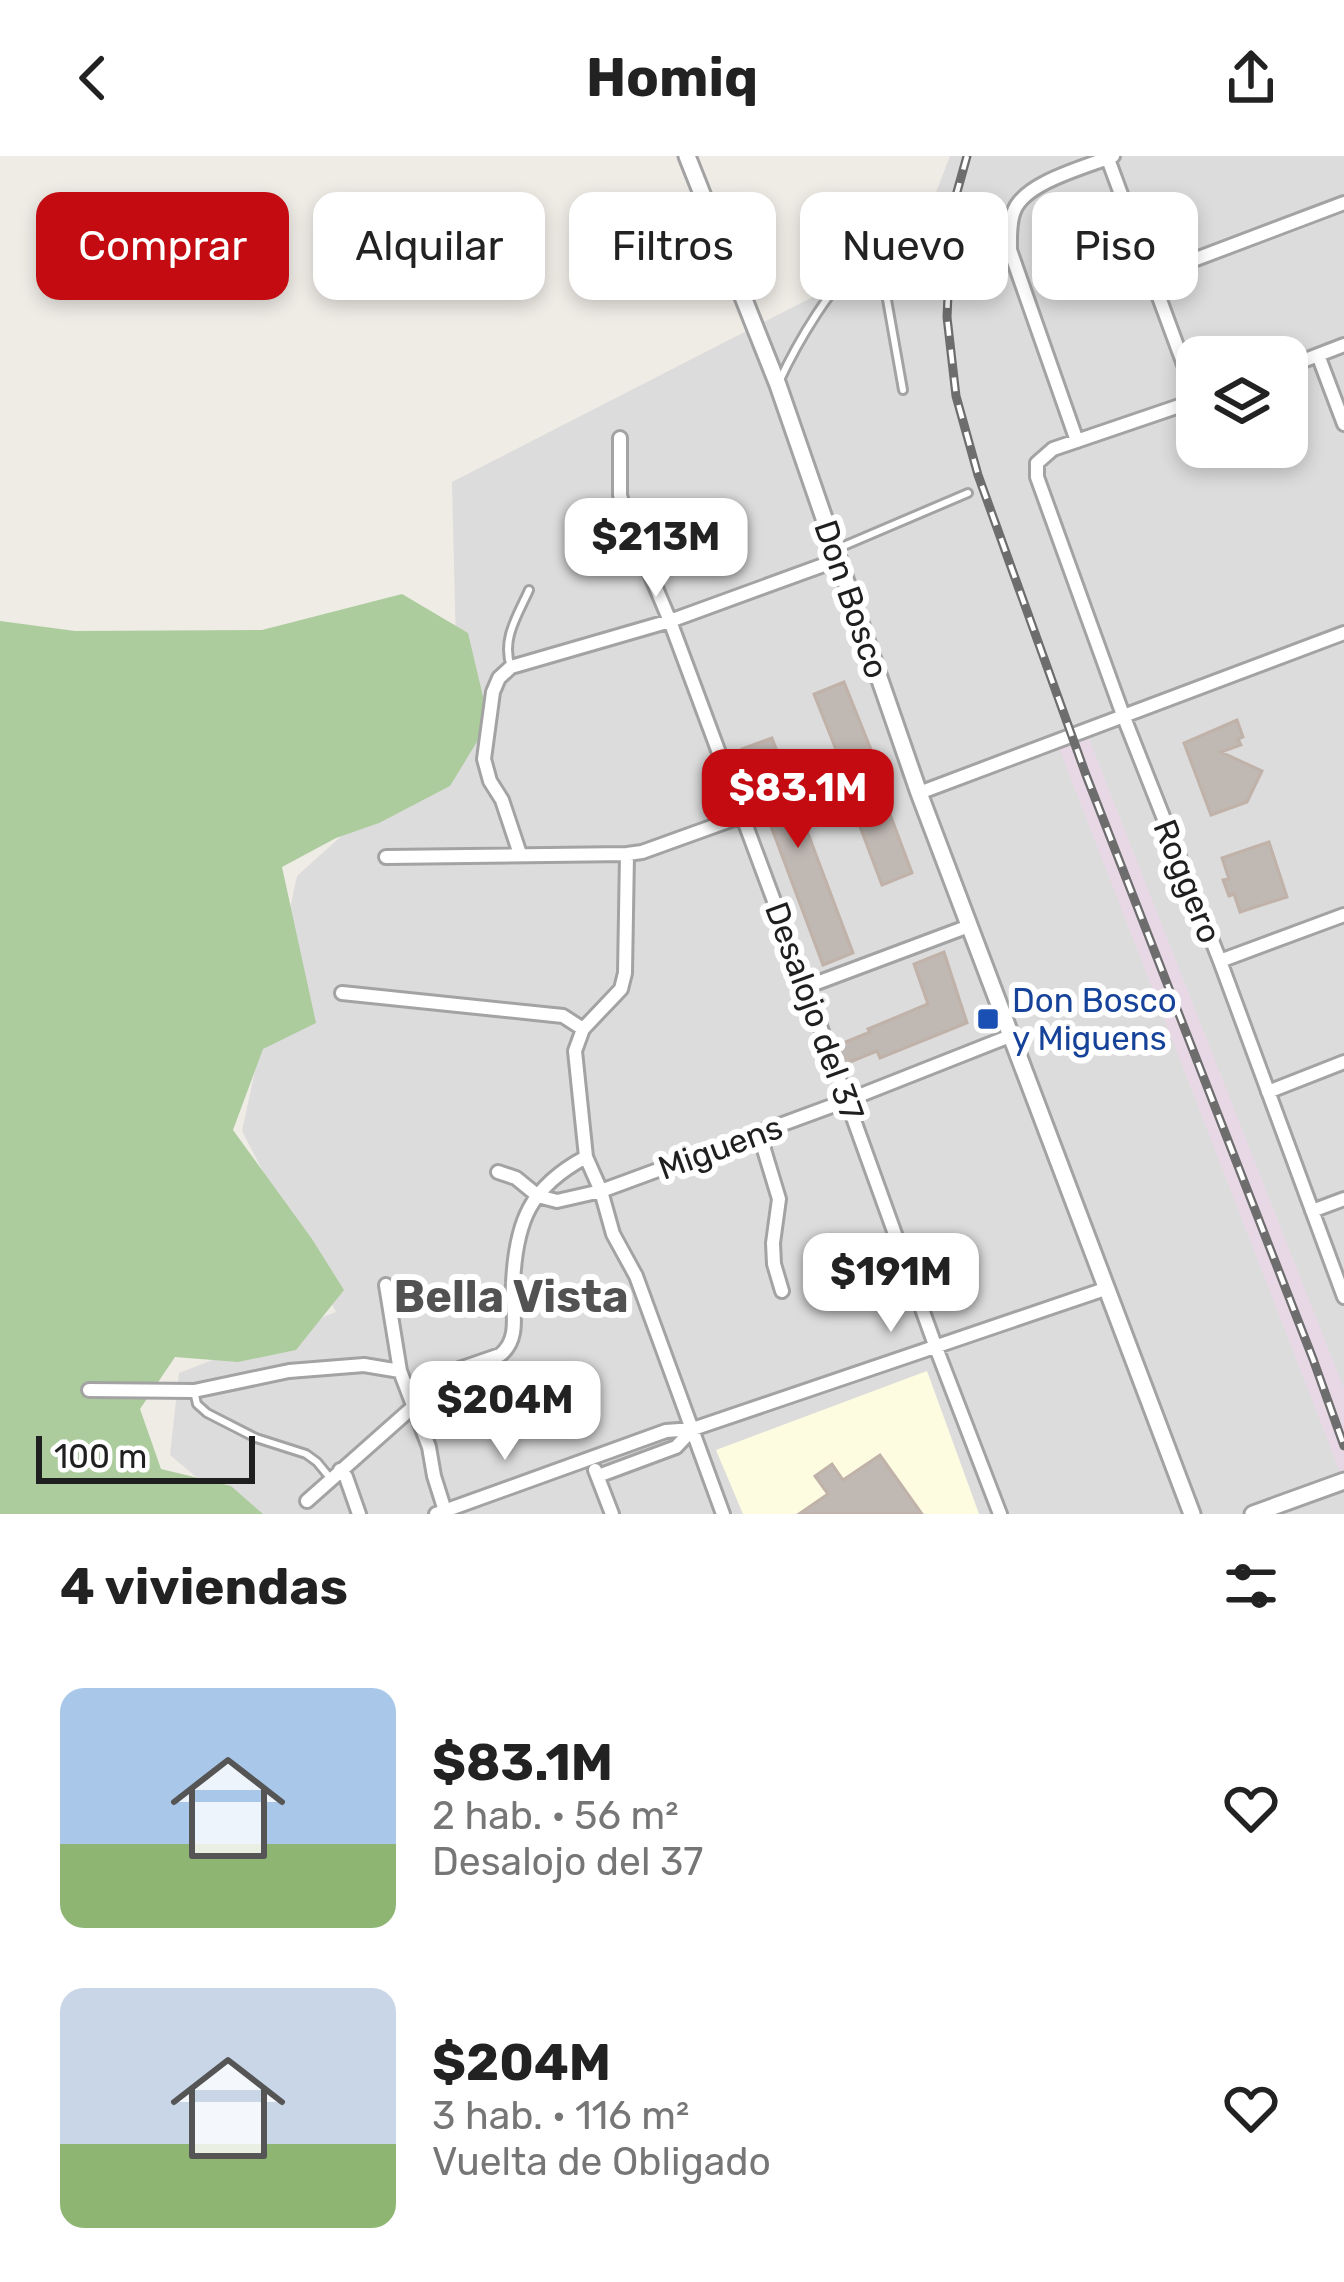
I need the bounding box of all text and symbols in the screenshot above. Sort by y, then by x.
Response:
icon: back [60,45,126,111]
icon: share [1218,45,1284,111]
text: Homiq [586,46,758,110]
chip: Comprar [36,192,289,300]
chip: Alquilar [313,192,545,300]
chip: Filtros [569,192,776,300]
chip: Nuevo [800,192,1008,300]
chip: Piso [1032,192,1198,300]
map controls [1176,336,1308,468]
button: layers [1176,336,1308,468]
pin: $213M [572,498,740,600]
text: $213M [592,514,720,560]
street label: Don Bosco [806,515,897,683]
pin: $83.1M [700,749,896,851]
text: $83.1M [729,765,867,811]
street label: Roggero [1145,814,1230,948]
street label: Desalojo del 37 [757,897,872,1126]
place label: Don Bosco y Miguens [1012,981,1177,1058]
marker: Don Bosco y Miguens [975,1006,1001,1032]
street label: Miguens [653,1107,787,1188]
pin: $191M [807,1233,975,1335]
text: $191M [830,1249,952,1295]
district label: Bella Vista [393,1270,629,1323]
pin: $204M [421,1361,589,1463]
text: $204M [437,1377,573,1423]
scale bar [36,1430,255,1483]
text: 100 m [54,1437,147,1476]
icon: filters [1218,1553,1284,1619]
text: 4 viviendas [60,1556,348,1617]
text: $83.1M [432,1732,613,1793]
icon: home [156,1736,300,1880]
icon: heart [1218,1775,1284,1841]
text: 2 hab. · 56 m² [432,1793,679,1839]
text: Desalojo del 37 [432,1839,703,1885]
text: $204M [432,2032,611,2093]
icon: home [156,2036,300,2180]
icon: heart [1218,2075,1284,2141]
text: 3 hab. · 116 m² [432,2093,689,2139]
text: Vuelta de Obligado [432,2139,771,2185]

